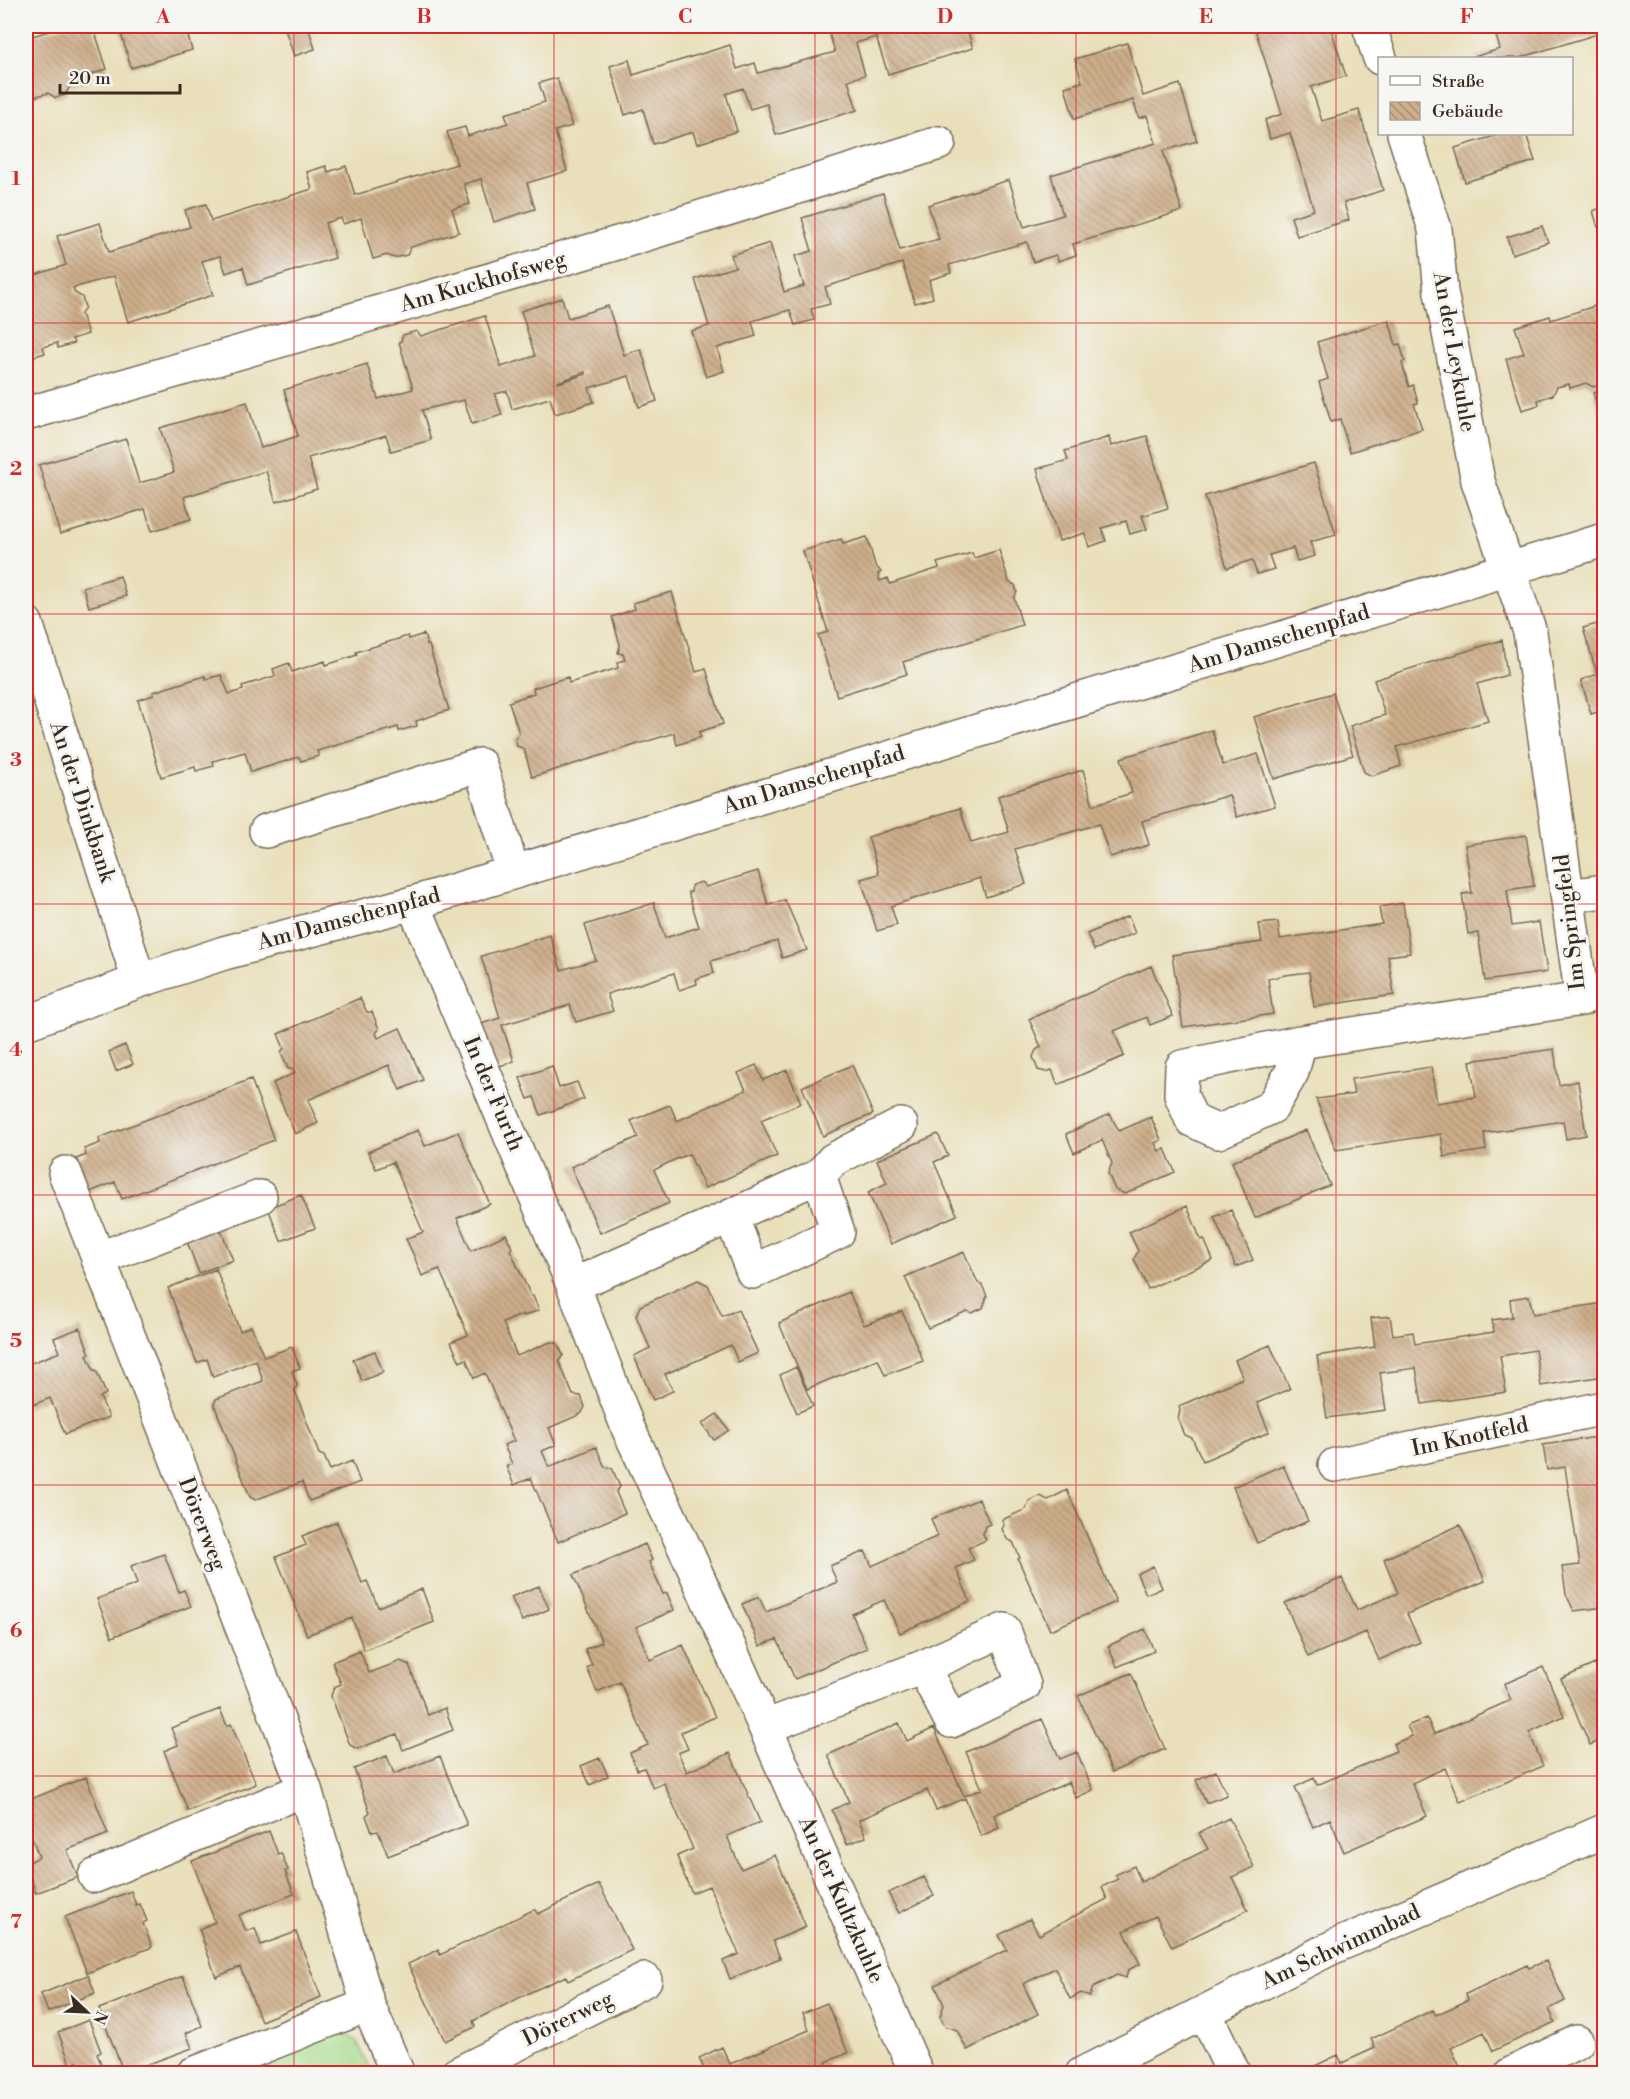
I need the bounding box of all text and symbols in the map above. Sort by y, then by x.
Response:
text: A [155,5,171,30]
text: B [416,5,432,30]
text: C [678,5,692,30]
text: D [937,5,953,30]
text: E [1199,5,1213,30]
text: F [1460,5,1474,30]
scale bar [60,57,180,95]
legend [1378,57,1573,135]
text: 20 m [69,67,111,90]
text: Straße [1432,70,1485,93]
text: Gebäude [1432,100,1503,123]
text: 1 [11,167,21,192]
street label: Am Kuckhofsweg [396,245,570,319]
street label: An der Leykuhle [1426,269,1481,434]
text: 2 [10,457,22,482]
street label: Am Damschenpfad [1184,598,1373,680]
street label: An der Dinkbank [43,717,121,887]
street label: Am Damschenpfad [719,739,908,821]
text: 3 [10,748,22,773]
street label: Im Springfeld [1548,852,1592,992]
street label: Am Damschenpfad [254,881,444,957]
street label: In der Furth [457,1033,529,1155]
text: 4 [9,1038,23,1063]
text: 5 [10,1329,22,1354]
street label: Im Knotfeld [1409,1411,1531,1463]
street label: Dörerweg [172,1474,232,1575]
text: 6 [10,1619,23,1644]
street label: An der Kultzkuhle [792,1812,890,1988]
street label: Am Schwimmbad [1256,1898,1425,1996]
text: 7 [10,1910,22,1935]
north arrow [57,1982,117,2042]
street label: Dörerweg [518,1985,618,2053]
text: N [88,2008,112,2028]

